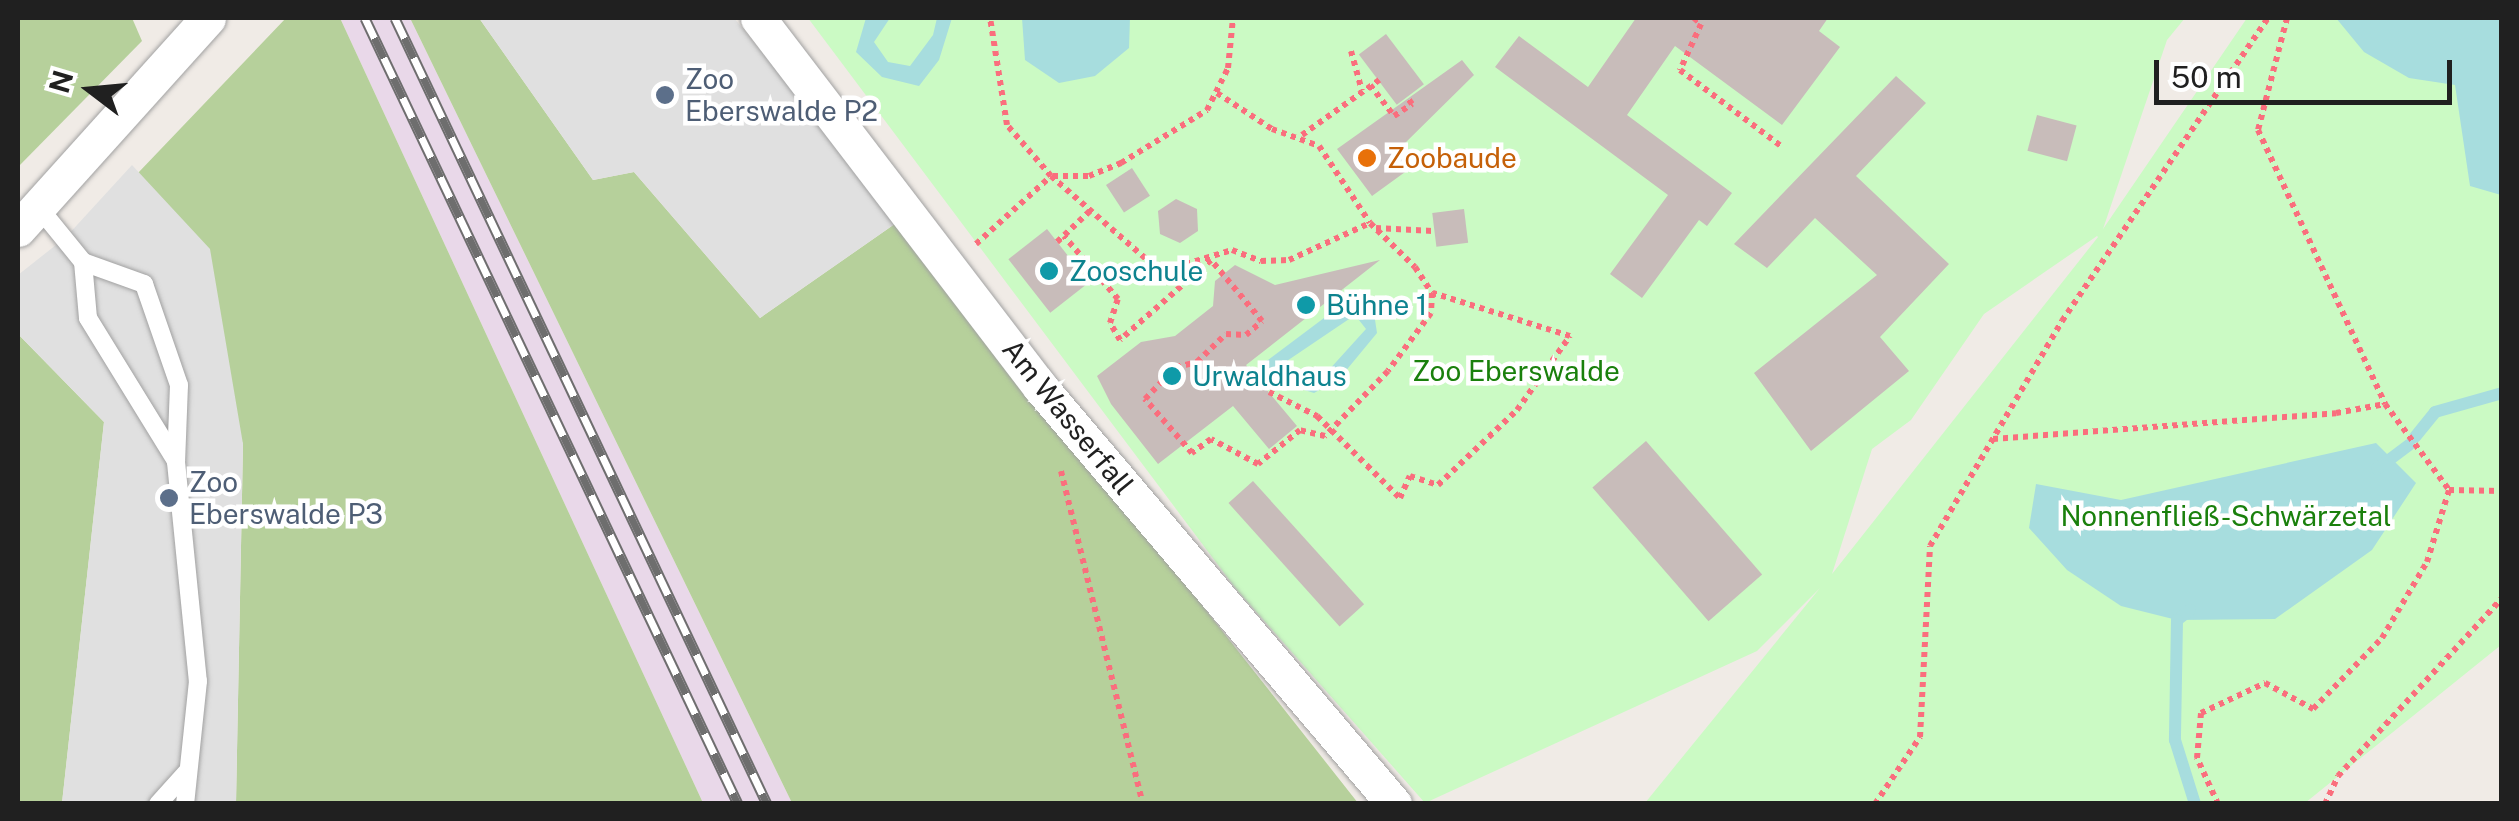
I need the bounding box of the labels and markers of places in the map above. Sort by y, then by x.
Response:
place label: Zoo Eberswalde P2 [685,62,878,128]
marker: Zoo Eberswalde P2 [654,84,676,106]
place label: Zoobaude [1387,141,1517,175]
marker: Zoobaude [1356,147,1378,169]
place label: Zooschule [1069,254,1203,288]
marker: Zooschule [1038,260,1060,282]
place label: Bühne 1 [1326,288,1428,322]
marker: Bühne 1 [1295,294,1317,316]
place label: Urwaldhaus [1192,359,1347,393]
marker: Urwaldhaus [1161,365,1183,387]
place label: Zoo Eberswalde P3 [189,465,383,531]
marker: Zoo Eberswalde P3 [158,487,180,509]

